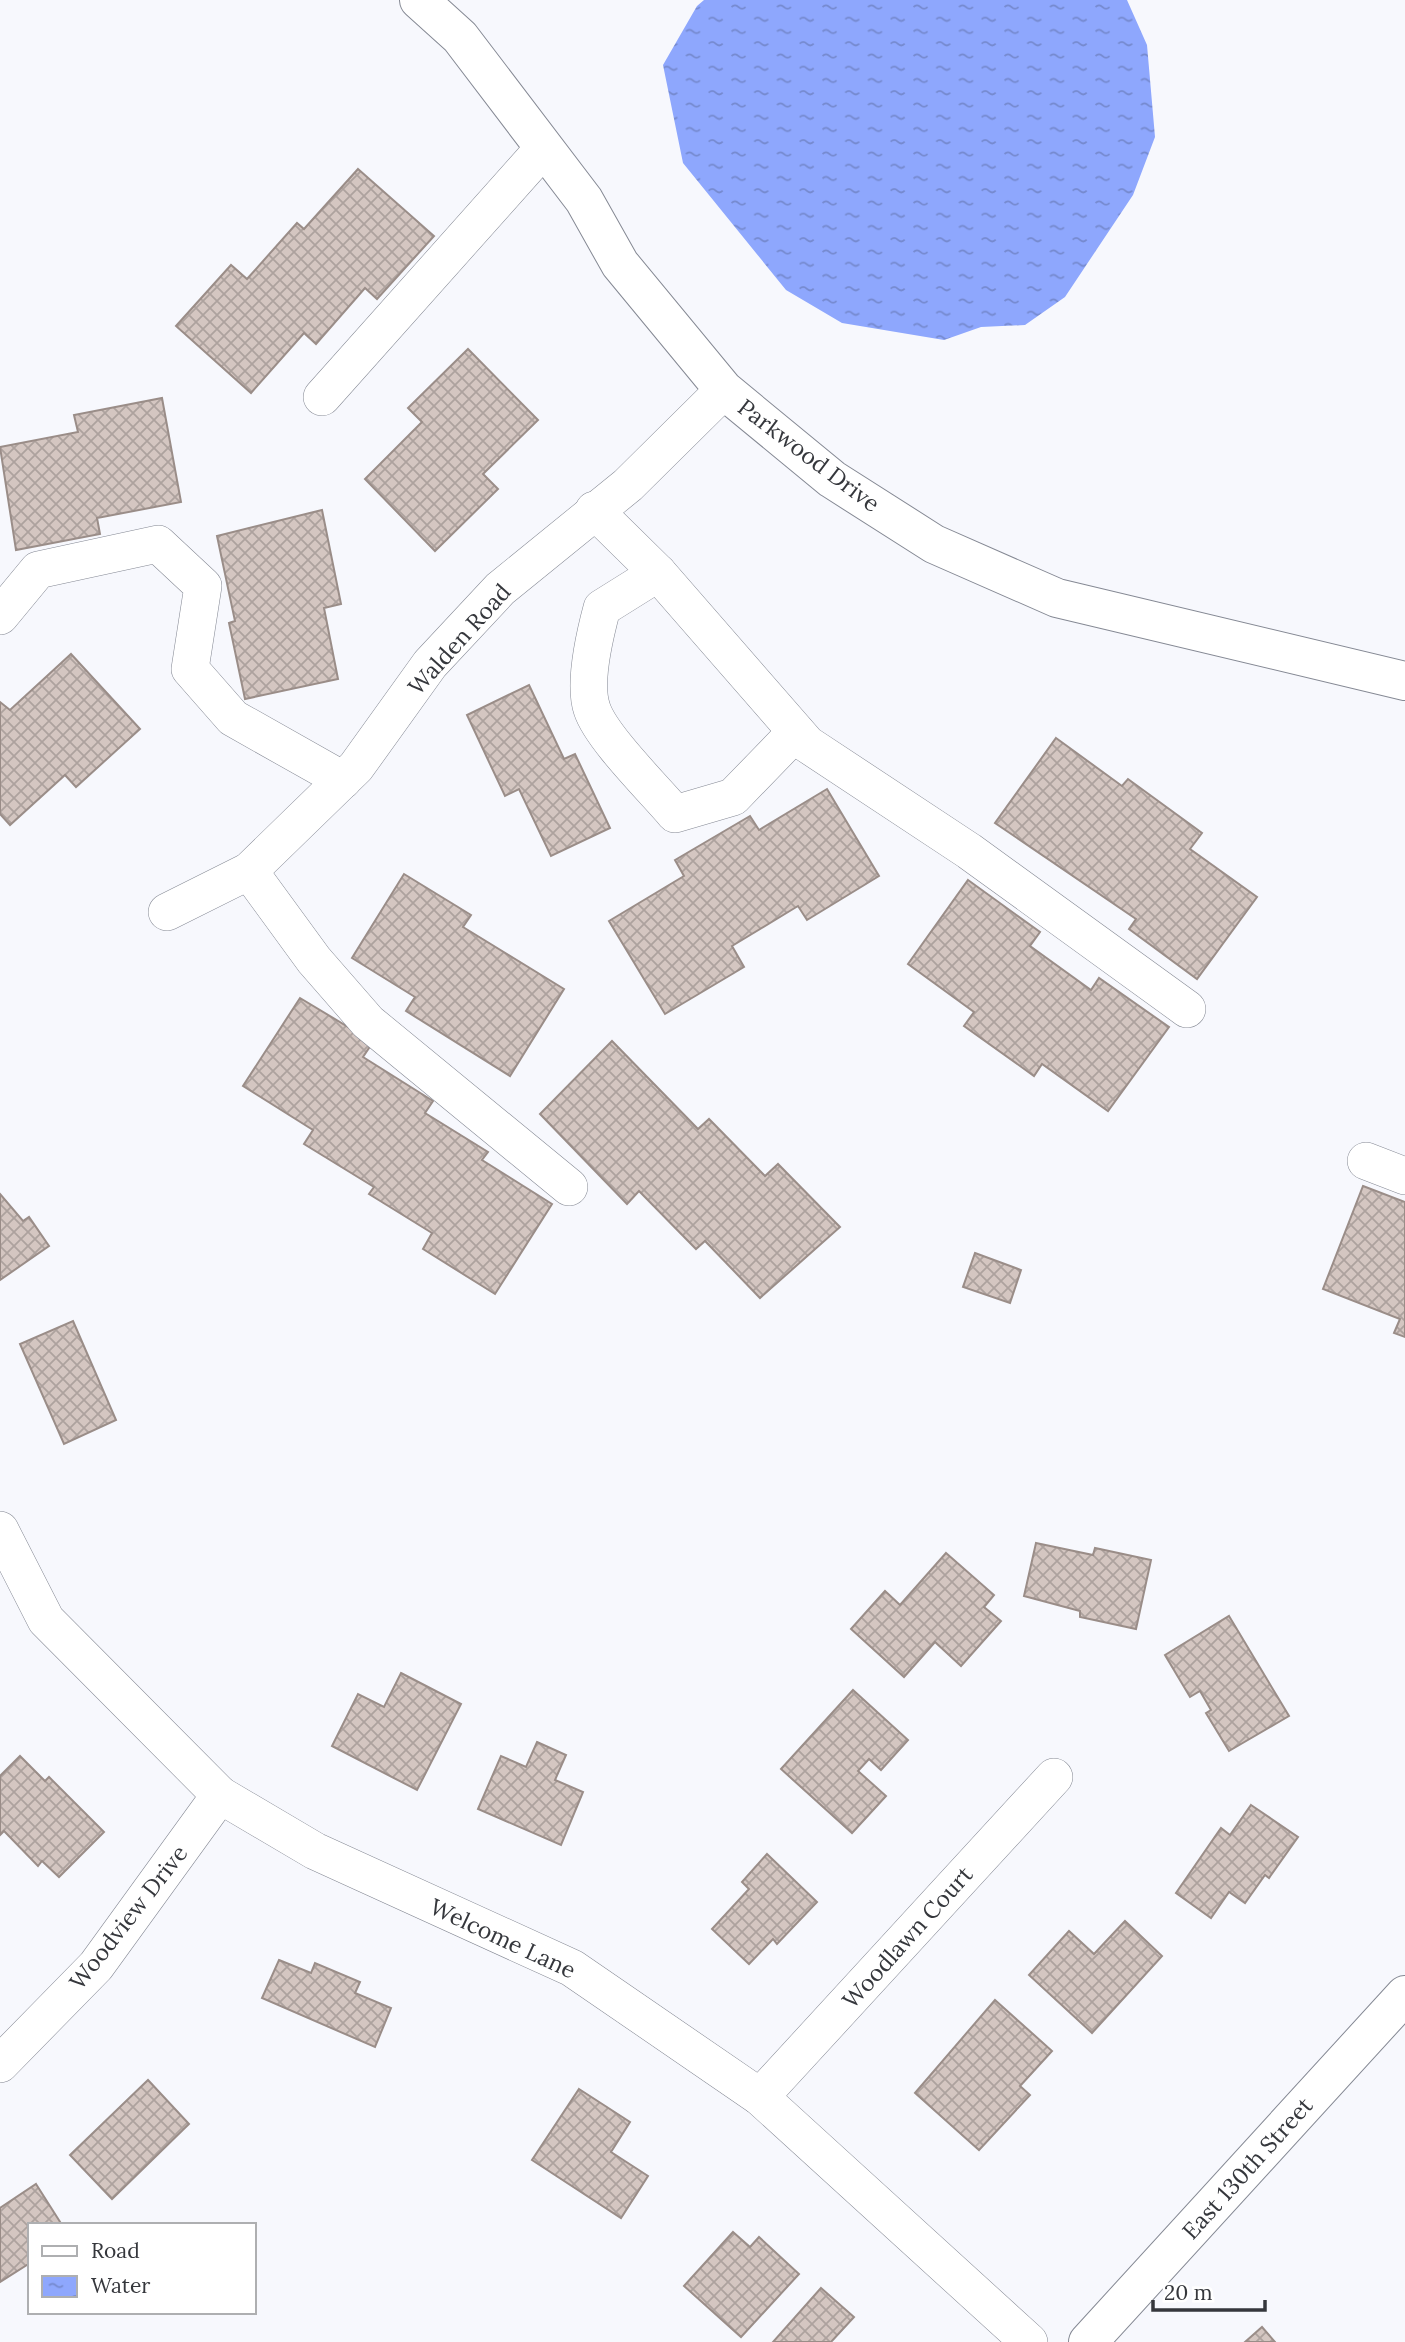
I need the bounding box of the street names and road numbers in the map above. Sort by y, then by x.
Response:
street label: Parkwood Drive [732,392,886,518]
street label: Walden Road [401,577,517,701]
street label: Woodview Drive [63,1839,193,1995]
street label: Woodlawn Court [836,1860,978,2014]
street label: Welcome Lane [426,1892,580,1984]
street label: East 130th Street [1176,2091,1318,2245]

